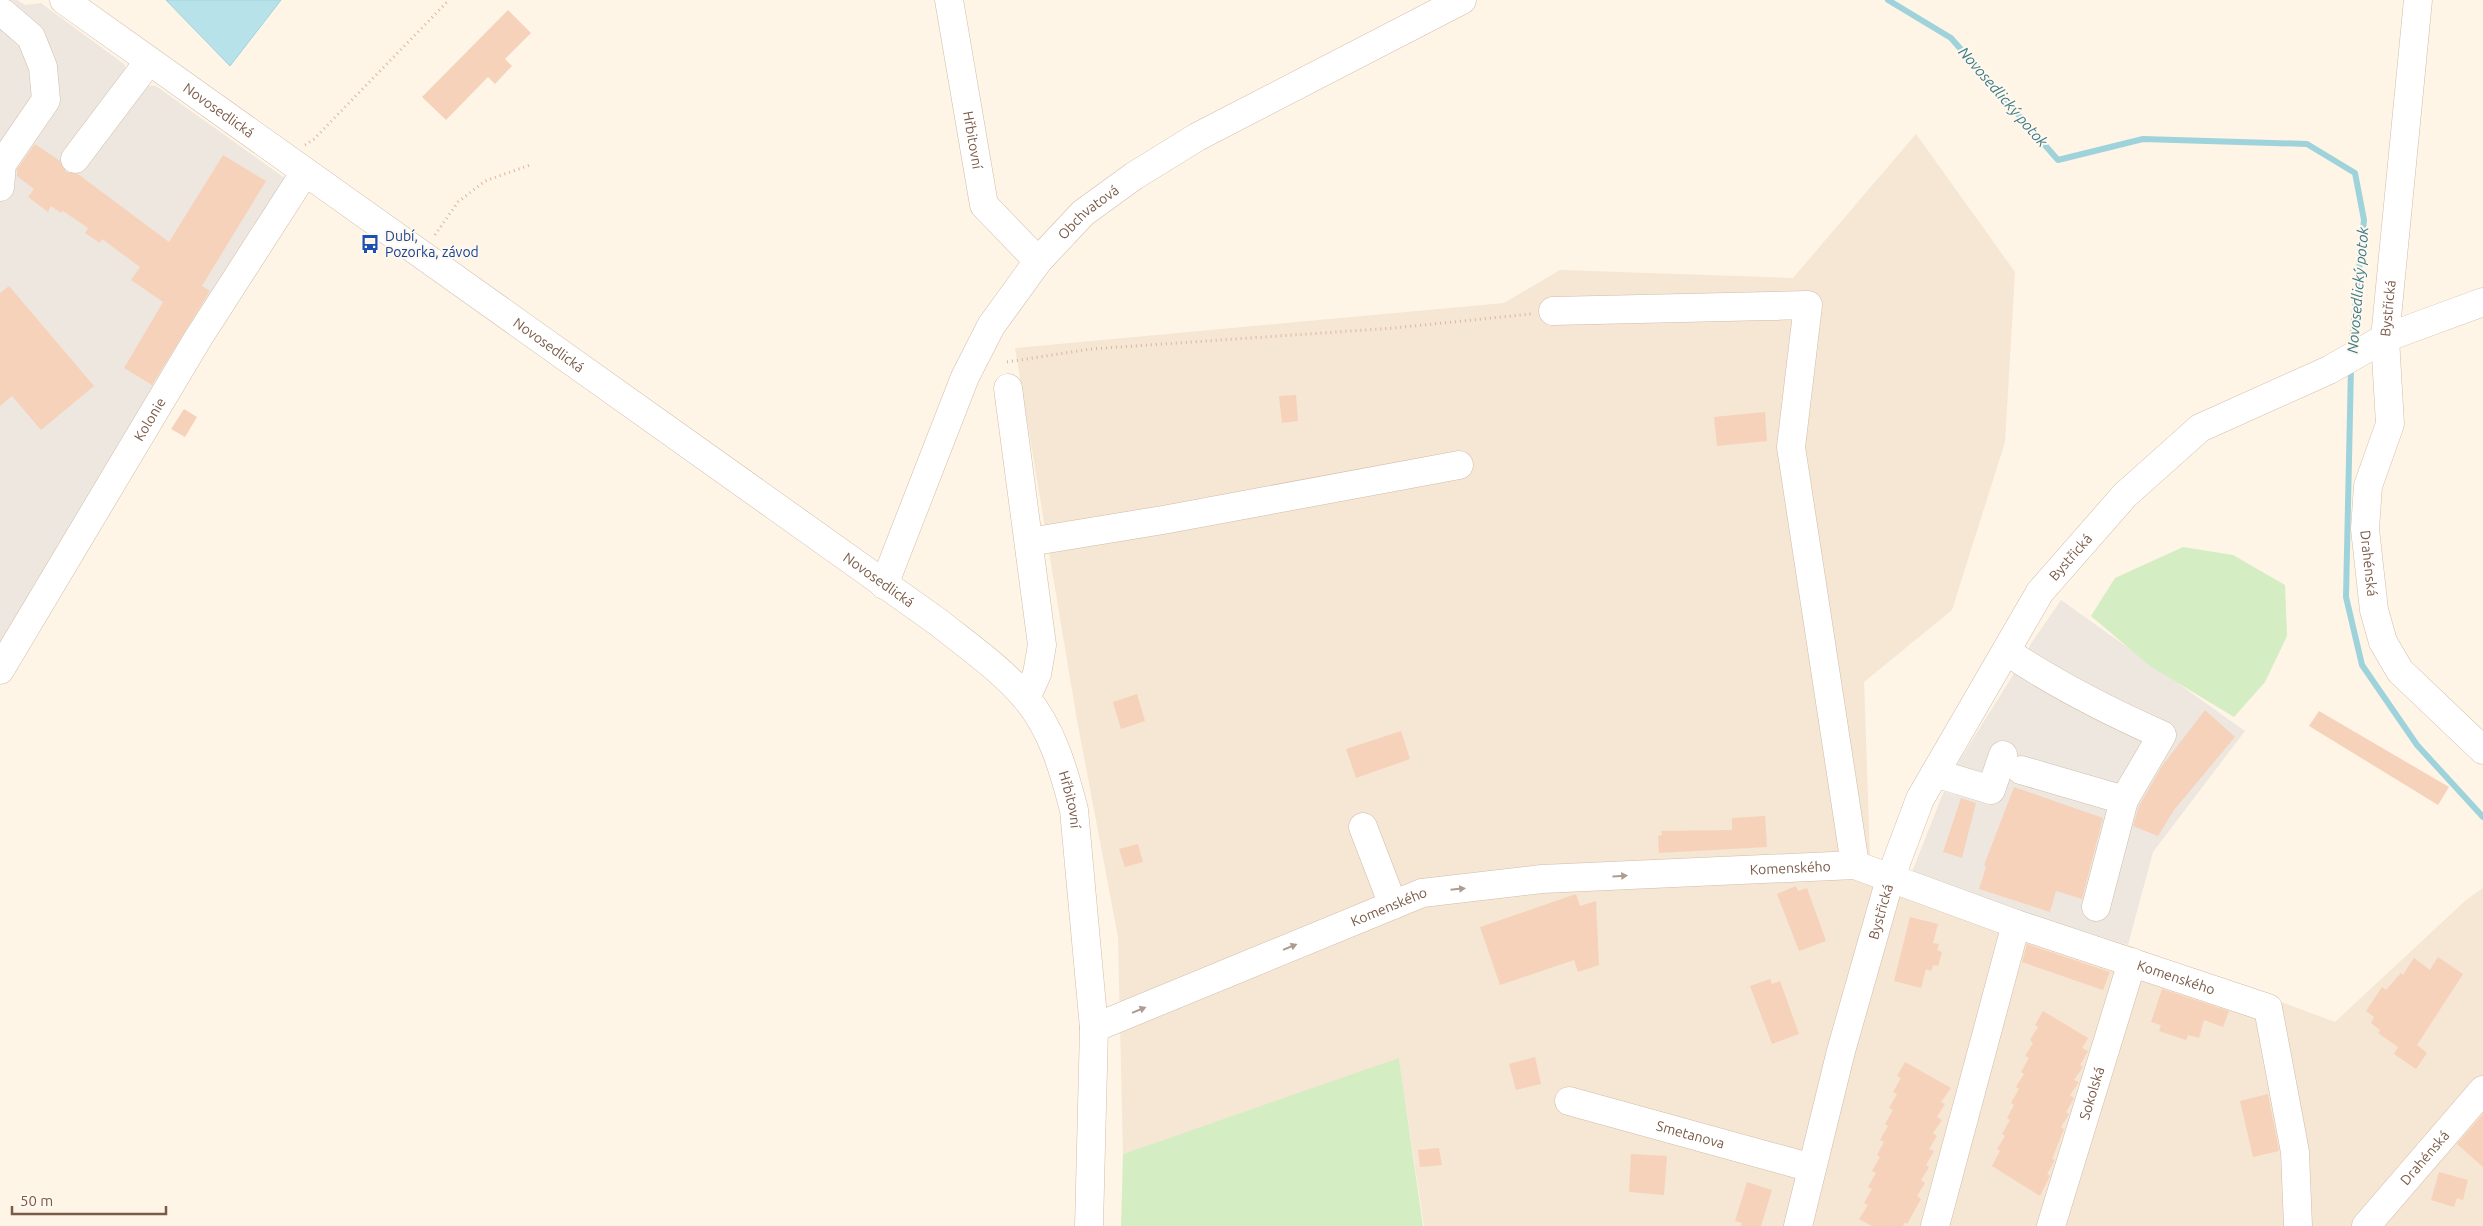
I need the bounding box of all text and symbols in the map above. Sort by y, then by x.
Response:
water label: Novosedlický potok [1955,43,2052,150]
street label: Novosedlická [180,80,257,141]
street label: Hřbitovní [960,110,986,171]
street label: Obchvatová [1055,182,1122,243]
water label: Novosedlický potok [2344,226,2372,354]
place label: Dubí, Pozorka, závod [385,228,479,260]
bus stop icon: Dubí, Pozorka, závod [359,233,381,255]
street label: Bystřická [2377,279,2399,337]
street label: Novosedlická [510,314,587,376]
street label: Kolonie [131,395,169,444]
street label: Drahénská [2357,529,2380,597]
street label: Bystřická [2046,531,2095,584]
street label: Novosedlická [840,549,917,610]
street label: Hřbitovní [1056,769,1084,829]
street label: Komenského [1749,858,1831,878]
one-way arrow [1613,871,1629,879]
street label: Bystřická [1865,882,1896,941]
street label: Komenského [1348,884,1428,929]
one-way arrow [1451,885,1467,893]
one-way arrow [1282,943,1297,951]
street label: Komenského [2135,957,2217,998]
one-way arrow [1132,1005,1146,1013]
street label: Sokolská [2076,1065,2107,1122]
street label: Smetanova [1655,1117,1726,1152]
street label: Drahénská [2397,1127,2452,1188]
scale bar [12,1184,166,1216]
text: 50 m [20,1192,53,1209]

